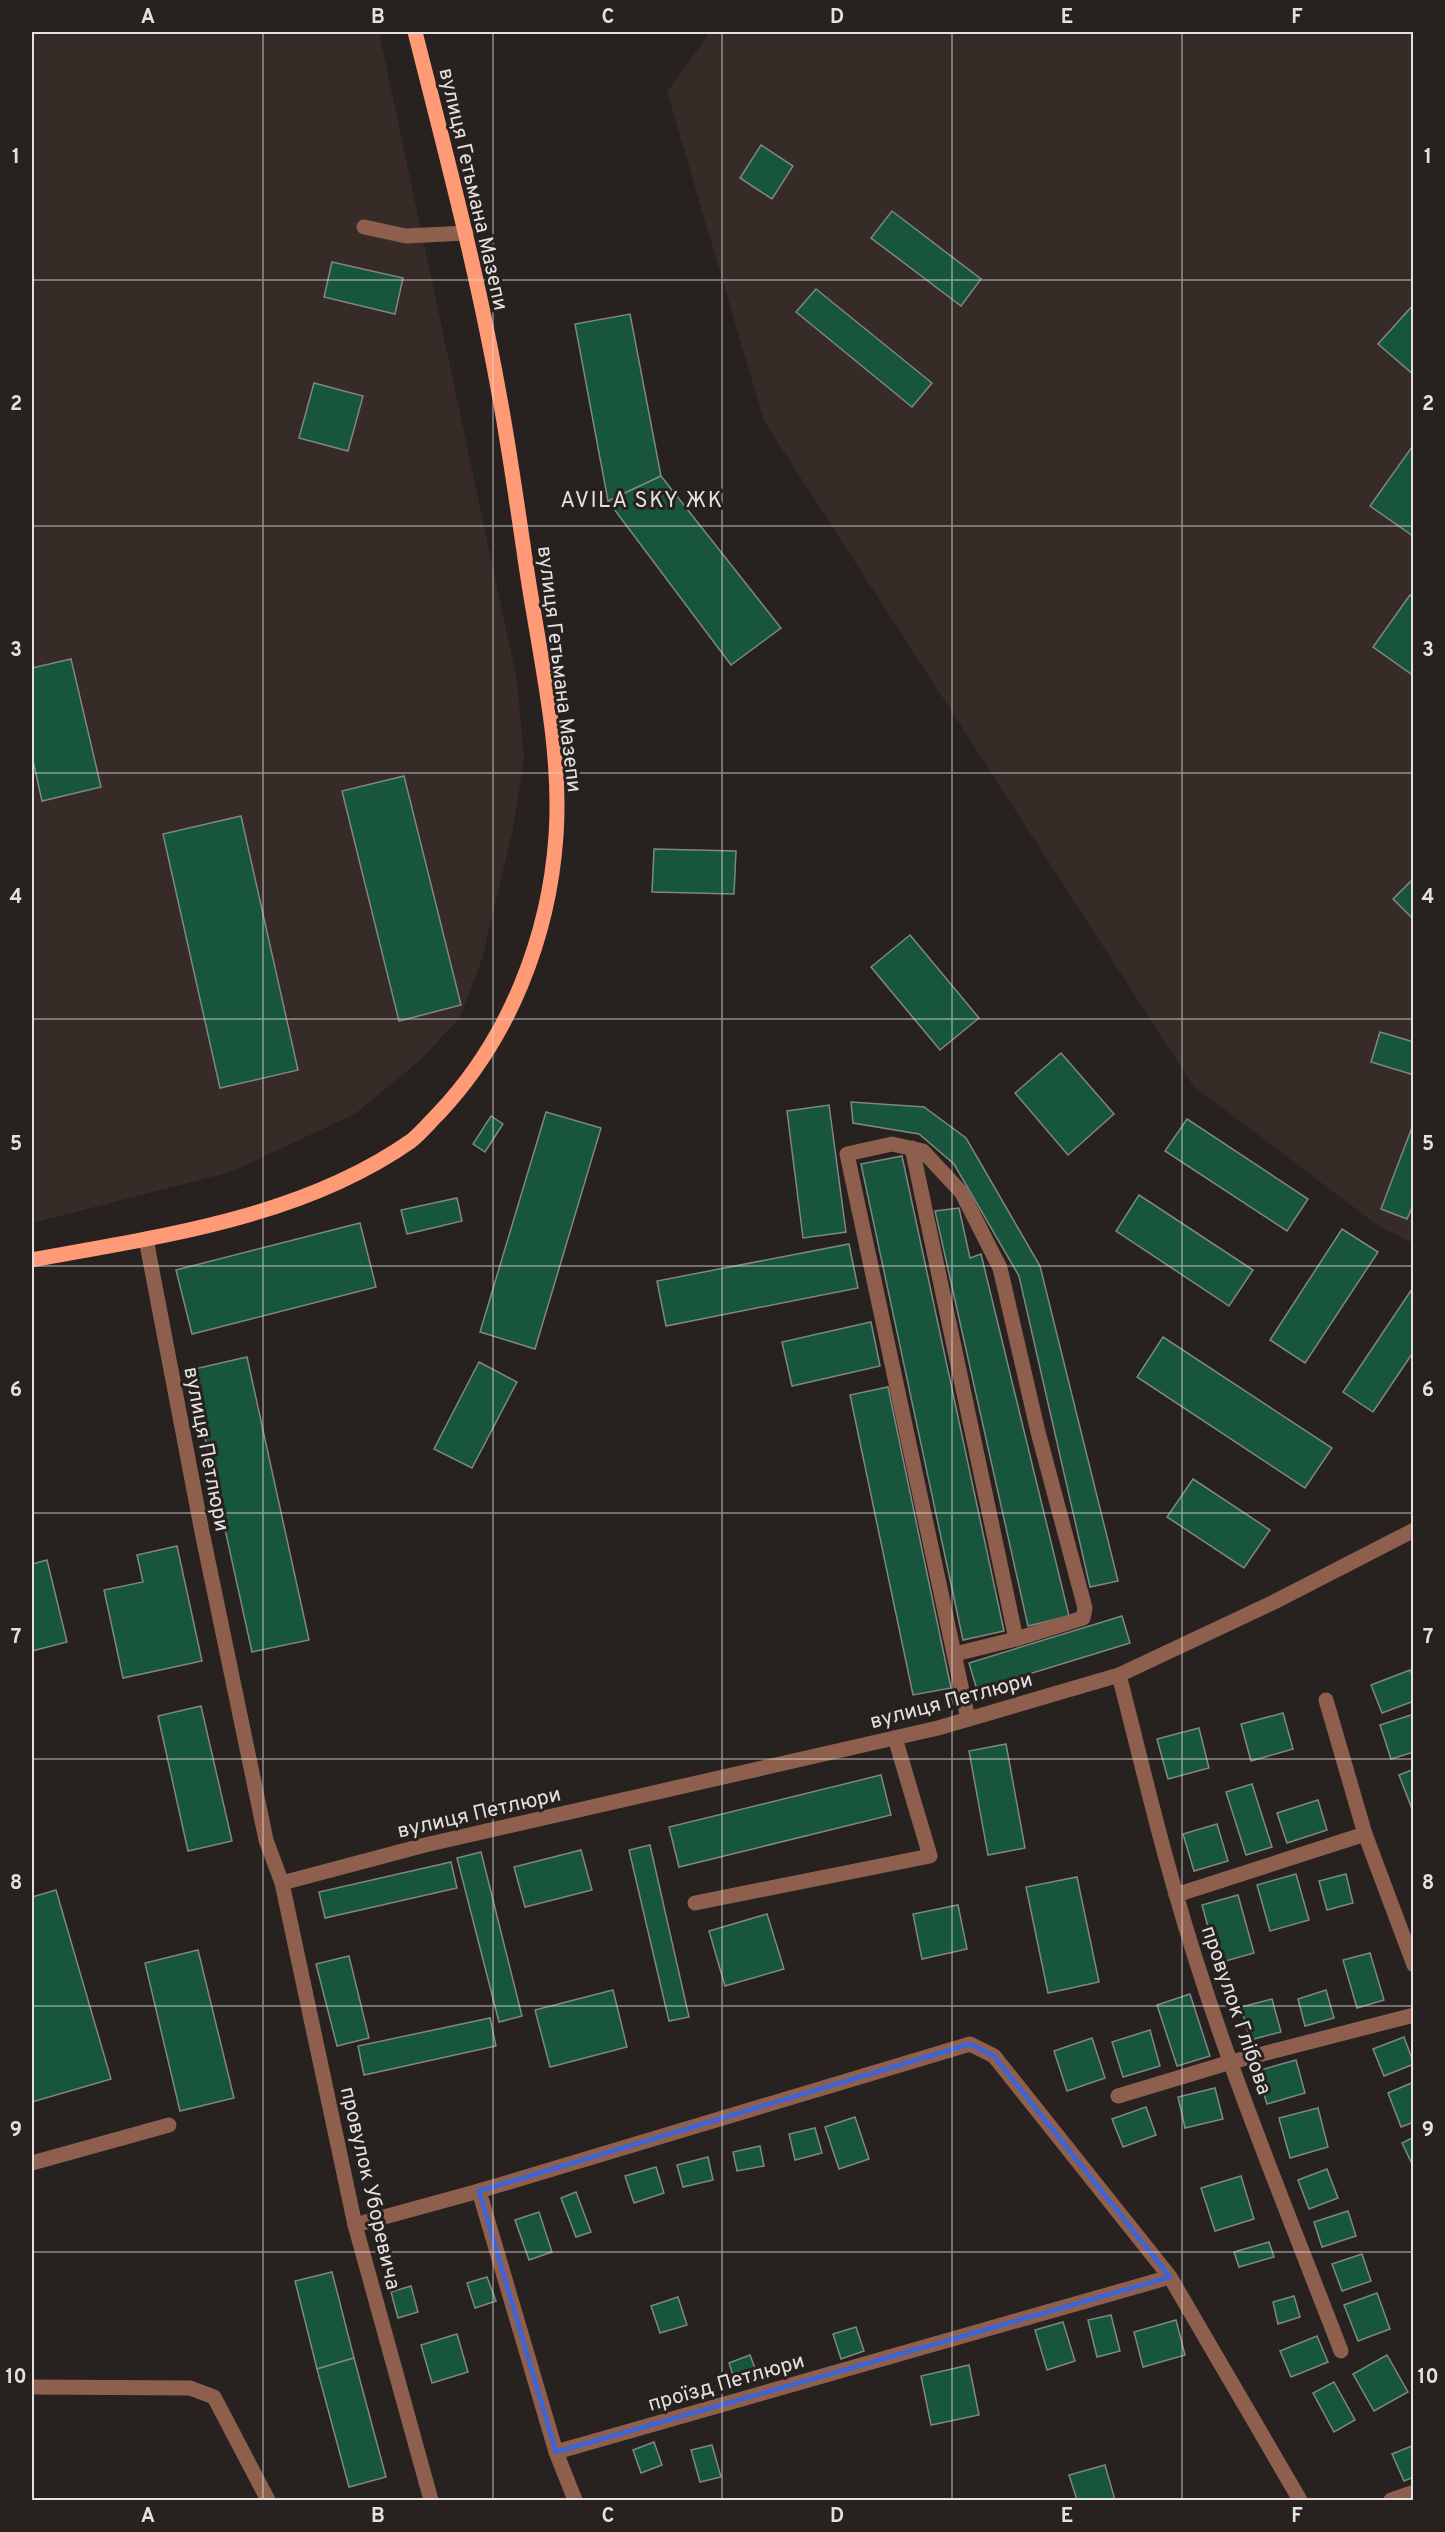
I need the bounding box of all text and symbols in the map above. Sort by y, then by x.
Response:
text: A [141,5,155,31]
text: B [371,5,385,31]
text: C [602,5,614,31]
text: D [830,5,844,31]
text: E [1061,5,1073,31]
text: F [1291,5,1303,31]
street label: вулиця Гетьмана Мазепи [431,65,514,313]
text: 1 [12,145,20,171]
text: 1 [1424,145,1432,171]
text: 2 [10,392,22,418]
text: 2 [1422,392,1434,418]
district label: AVILA SKY ЖК [560,488,724,515]
street label: вулиця Гетьмана Мазепи [530,544,587,794]
text: 3 [10,638,22,664]
text: 3 [1422,638,1434,664]
text: 4 [10,885,22,911]
text: 4 [1422,885,1434,911]
text: 5 [10,1132,22,1158]
text: 5 [1422,1132,1434,1158]
street label: вулиця Петлюри [176,1365,235,1534]
text: 6 [10,1378,22,1404]
text: 6 [1422,1378,1434,1404]
text: 7 [11,1625,21,1651]
text: 7 [1423,1625,1433,1651]
street label: вулиця Петлюри [867,1667,1036,1736]
street label: вулиця Петлюри [395,1781,564,1845]
text: 8 [10,1871,22,1897]
text: 8 [1422,1871,1434,1897]
street label: провулок Глібова [1194,1922,1277,2099]
street label: провулок Уборевича [333,2084,406,2292]
text: 9 [10,2118,22,2144]
text: 9 [1422,2118,1434,2144]
street label: проїзд Петлюри [645,2348,808,2419]
text: 10 [5,2365,27,2391]
text: 10 [1417,2365,1439,2391]
text: A [141,2504,155,2530]
text: B [371,2504,385,2530]
text: C [602,2504,614,2530]
text: D [830,2504,844,2530]
text: E [1061,2504,1073,2530]
text: F [1291,2504,1303,2530]

